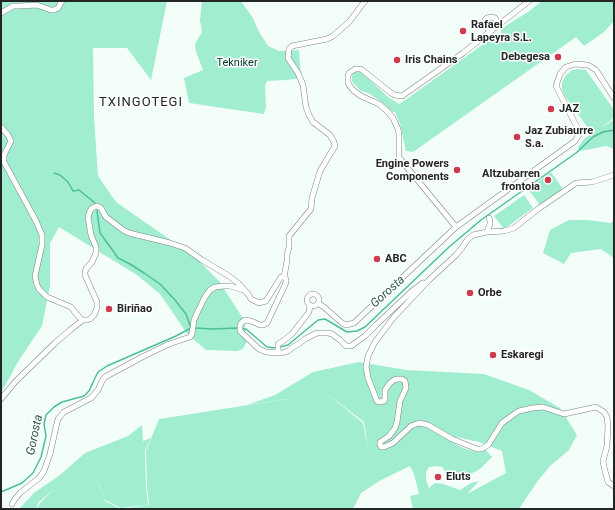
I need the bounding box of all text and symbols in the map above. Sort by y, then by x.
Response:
place label: Rafael Lapeyra S.L. [471,18,532,44]
marker: Rafael Lapeyra S.L. [458,26,468,36]
place label: Debegesa [501,50,550,64]
marker: Debegesa [553,52,563,62]
place label: Iris Chains [405,53,458,67]
marker: Iris Chains [392,55,402,65]
park label: Tekniker [216,56,258,70]
district label: TXINGOTEGI [99,95,183,111]
place label: JAZ [559,102,579,116]
marker: JAZ [546,104,556,114]
place label: Jaz Zubiaurre S.a. [525,124,593,150]
marker: Jaz Zubiaurre S.a. [512,132,522,142]
place label: Engine Powers Components [376,157,449,183]
marker: Engine Powers Components [452,165,462,175]
place label: Altzubarren frontoia [482,167,540,193]
marker: Altzubarren frontoia [543,175,553,185]
place label: ABC [385,252,407,266]
marker: ABC [372,254,382,264]
water label: Gorosta [368,273,408,311]
place label: Orbe [478,286,502,300]
marker: Orbe [465,288,475,298]
place label: Biriñao [117,302,152,316]
marker: Biriñao [104,304,114,314]
place label: Eskaregi [501,348,544,362]
marker: Eskaregi [488,350,498,360]
water label: Gorosta [24,413,46,457]
place label: Eluts [446,470,471,484]
marker: Eluts [433,472,443,482]

